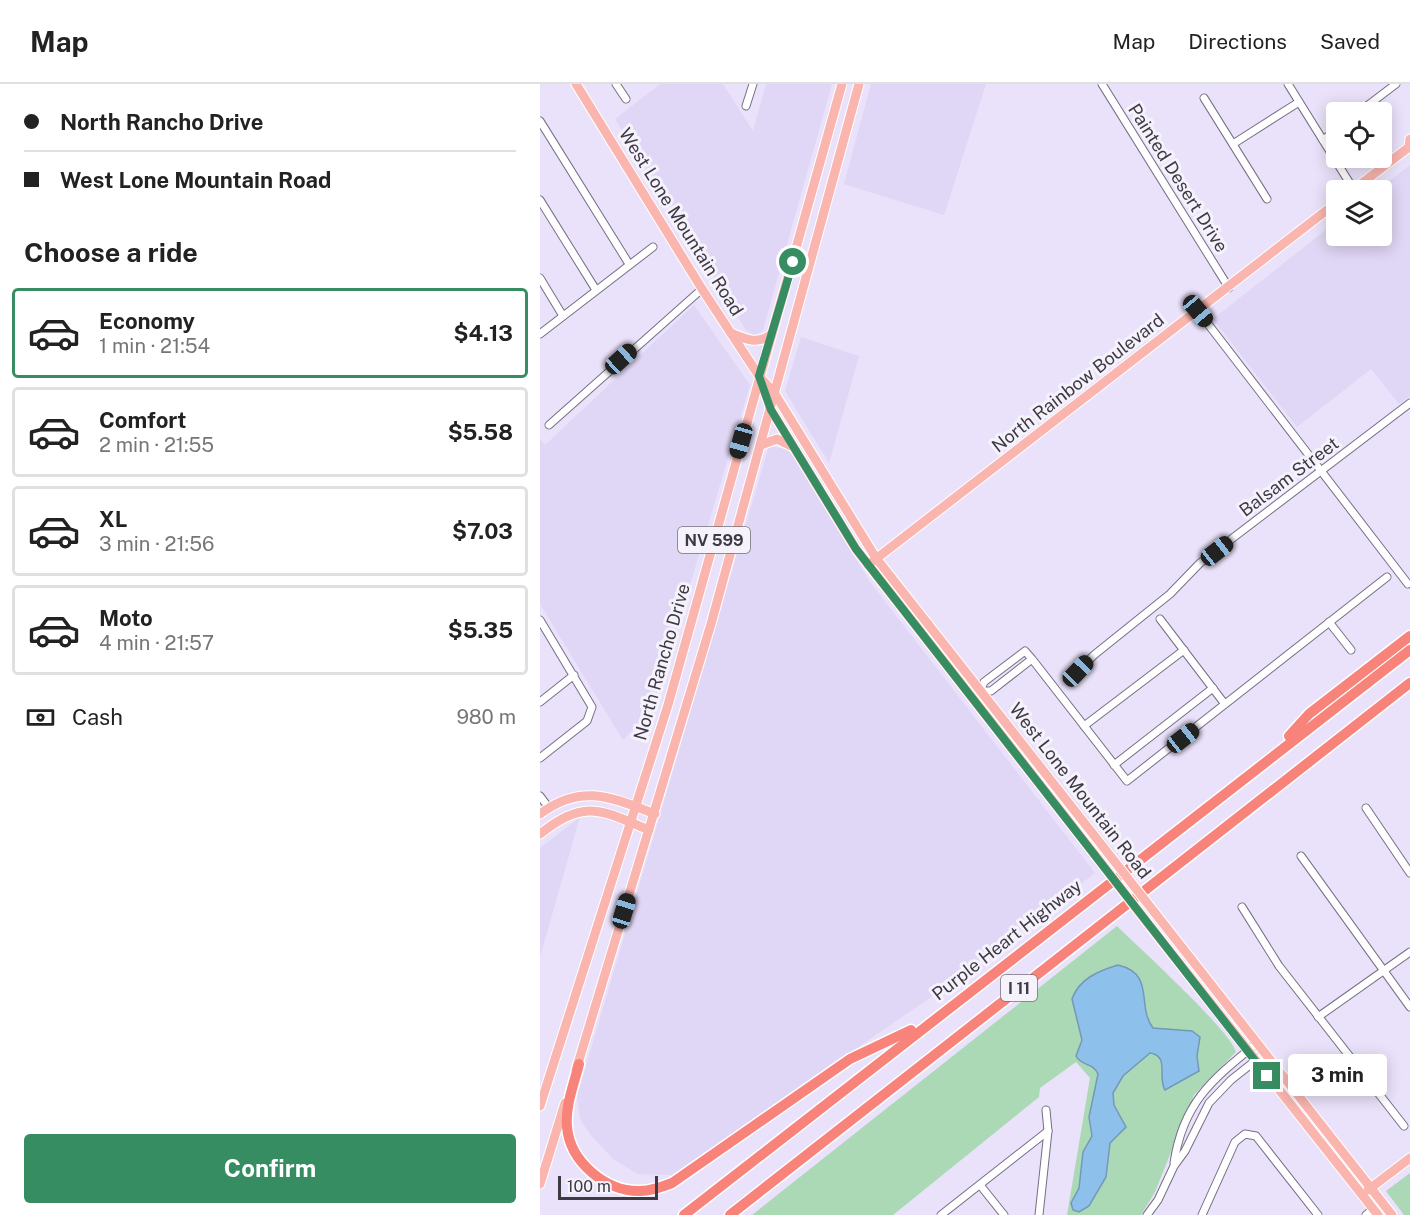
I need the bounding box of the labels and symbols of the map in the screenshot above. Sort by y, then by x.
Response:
street label: Painted Desert Drive [1124,100,1233,256]
street label: West Lone Mountain Road [615,124,748,319]
route start [779,248,806,275]
car [1180,291,1216,331]
street label: North Rainbow Boulevard [987,309,1168,456]
car [602,340,640,378]
car [727,421,755,461]
street label: Balsam Street [1235,432,1342,521]
road number: NV 599 [678,527,750,553]
car [1197,533,1237,569]
street label: North Rancho Drive [629,581,694,743]
car [1059,652,1097,690]
street label: West Lone Mountain Road [1005,699,1156,883]
car [1163,720,1203,756]
street label: Purple Heart Highway [928,875,1086,1004]
car [610,891,638,931]
road number: I 11 [1001,975,1037,1001]
callout: 3 min [1288,1055,1387,1097]
route end [1253,1062,1280,1089]
scale bar [558,1173,658,1200]

